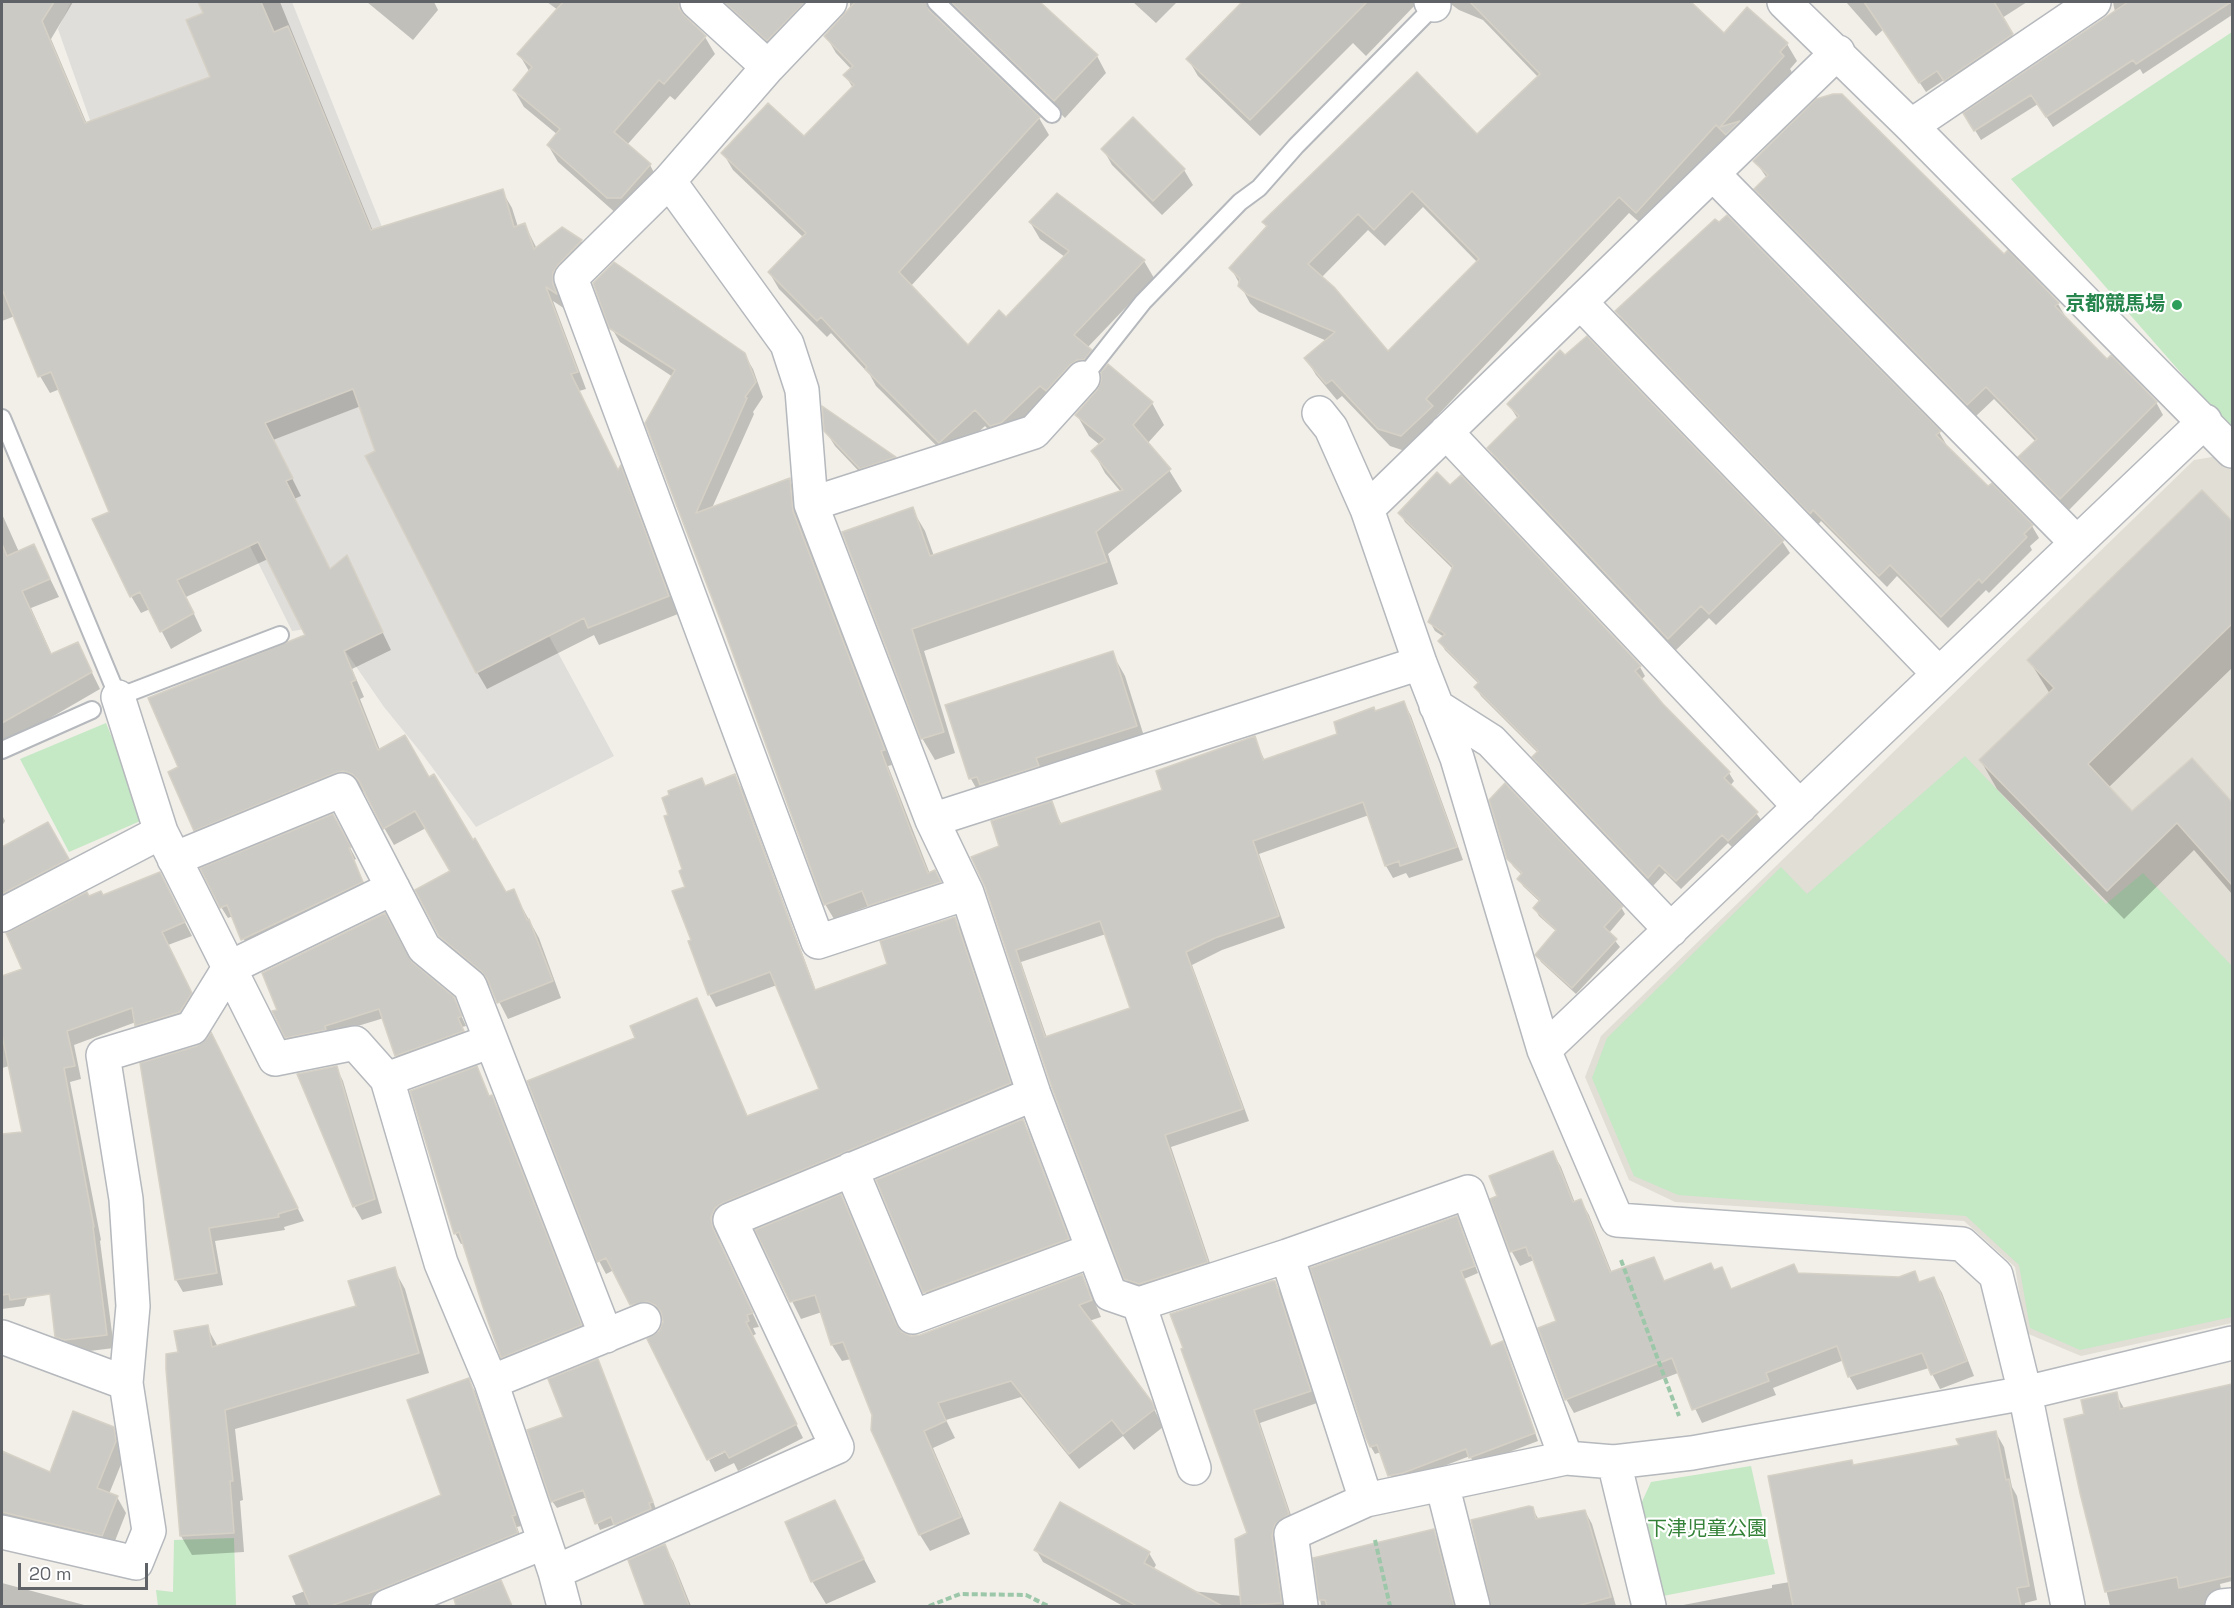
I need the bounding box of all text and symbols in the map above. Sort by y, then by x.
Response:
place label: 京都競馬場 [2065,293,2165,317]
marker: 京都競馬場 [2170,298,2184,312]
park label: 下津児童公園 [1647,1518,1767,1542]
scale bar [21,1551,152,1589]
text: 20 m [29,1562,72,1585]

